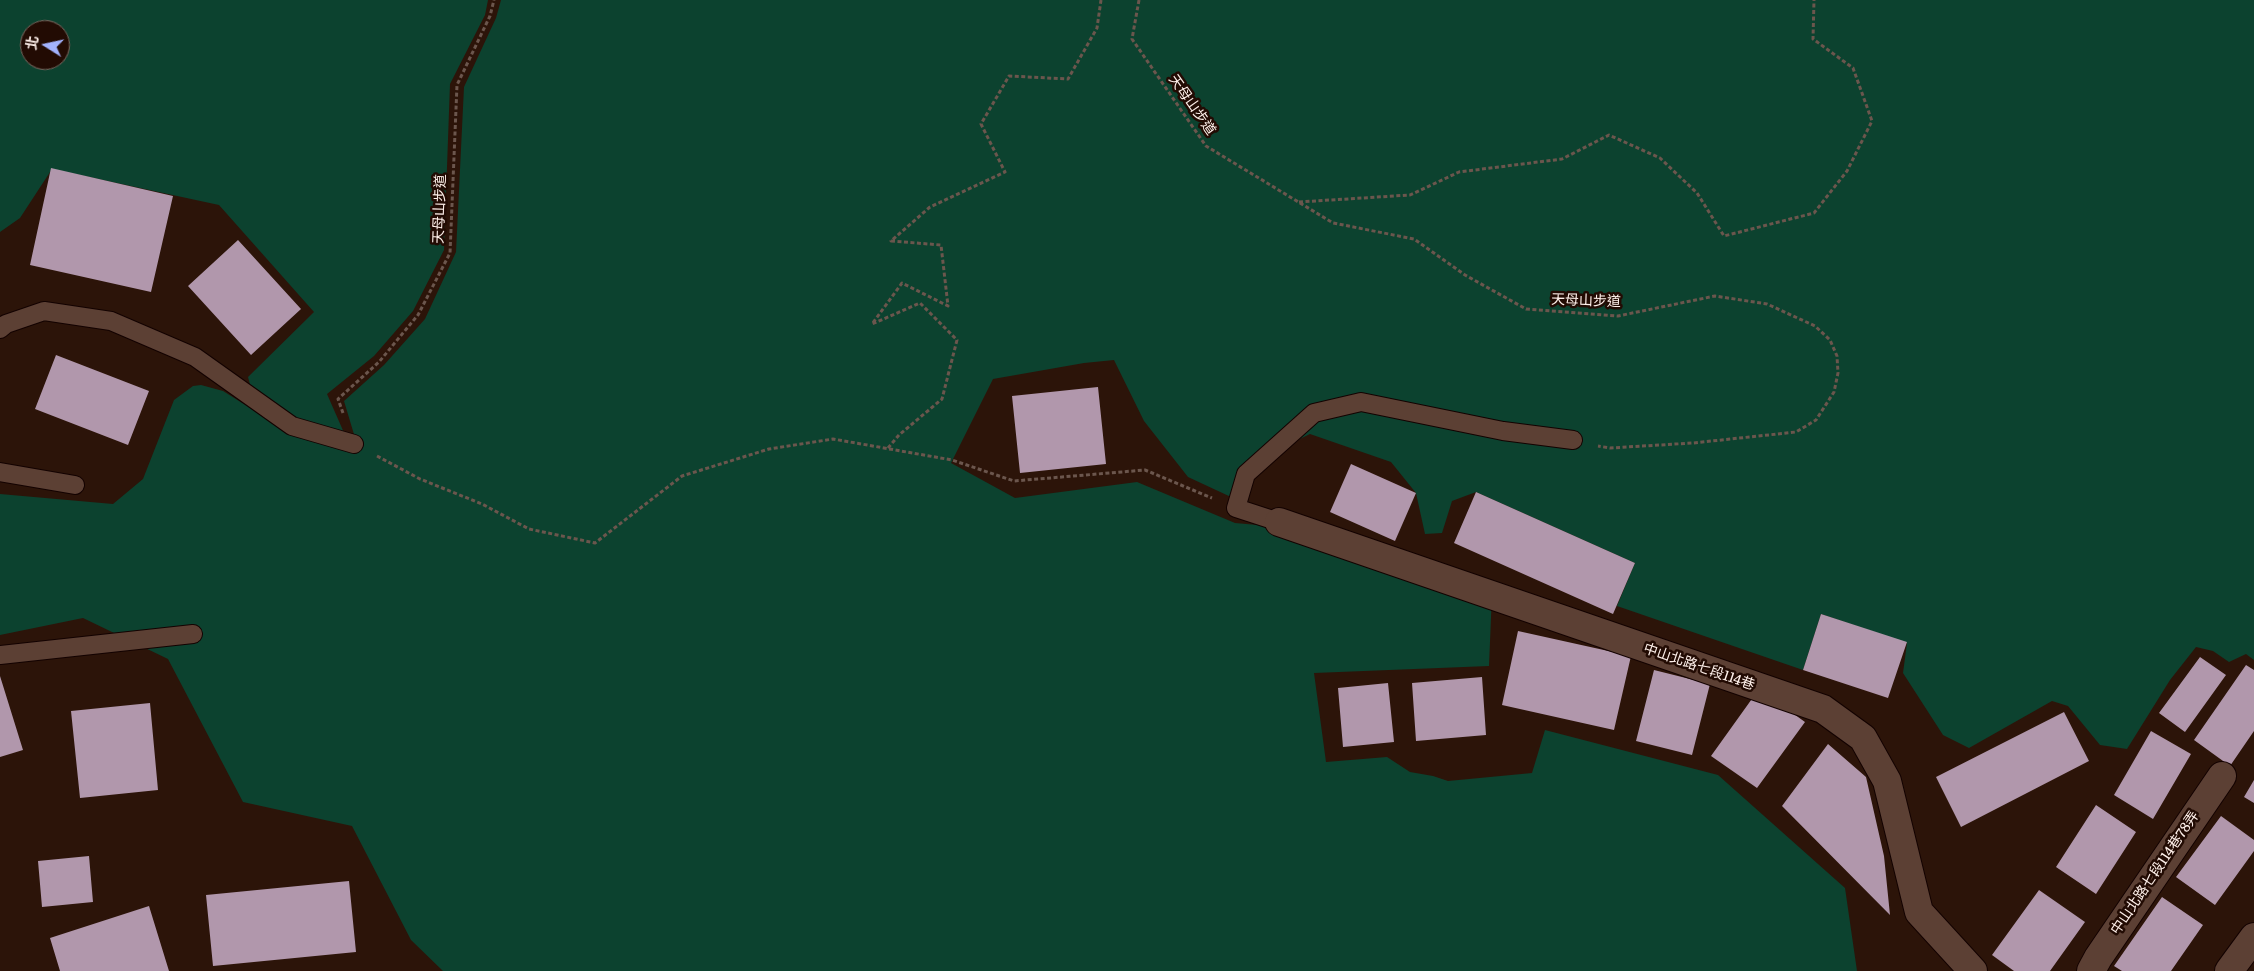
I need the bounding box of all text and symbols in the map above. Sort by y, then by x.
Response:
north arrow [20,20,70,70]
text: 北 [20,34,42,51]
street label: 天母山步道 [1165,72,1219,138]
street label: 天母山步道 [430,174,450,244]
street label: 天母山步道 [1551,291,1621,311]
street label: 中山北路七段114巷 [1641,640,1757,694]
street label: 中山北路七段114巷78弄 [2107,808,2203,938]

